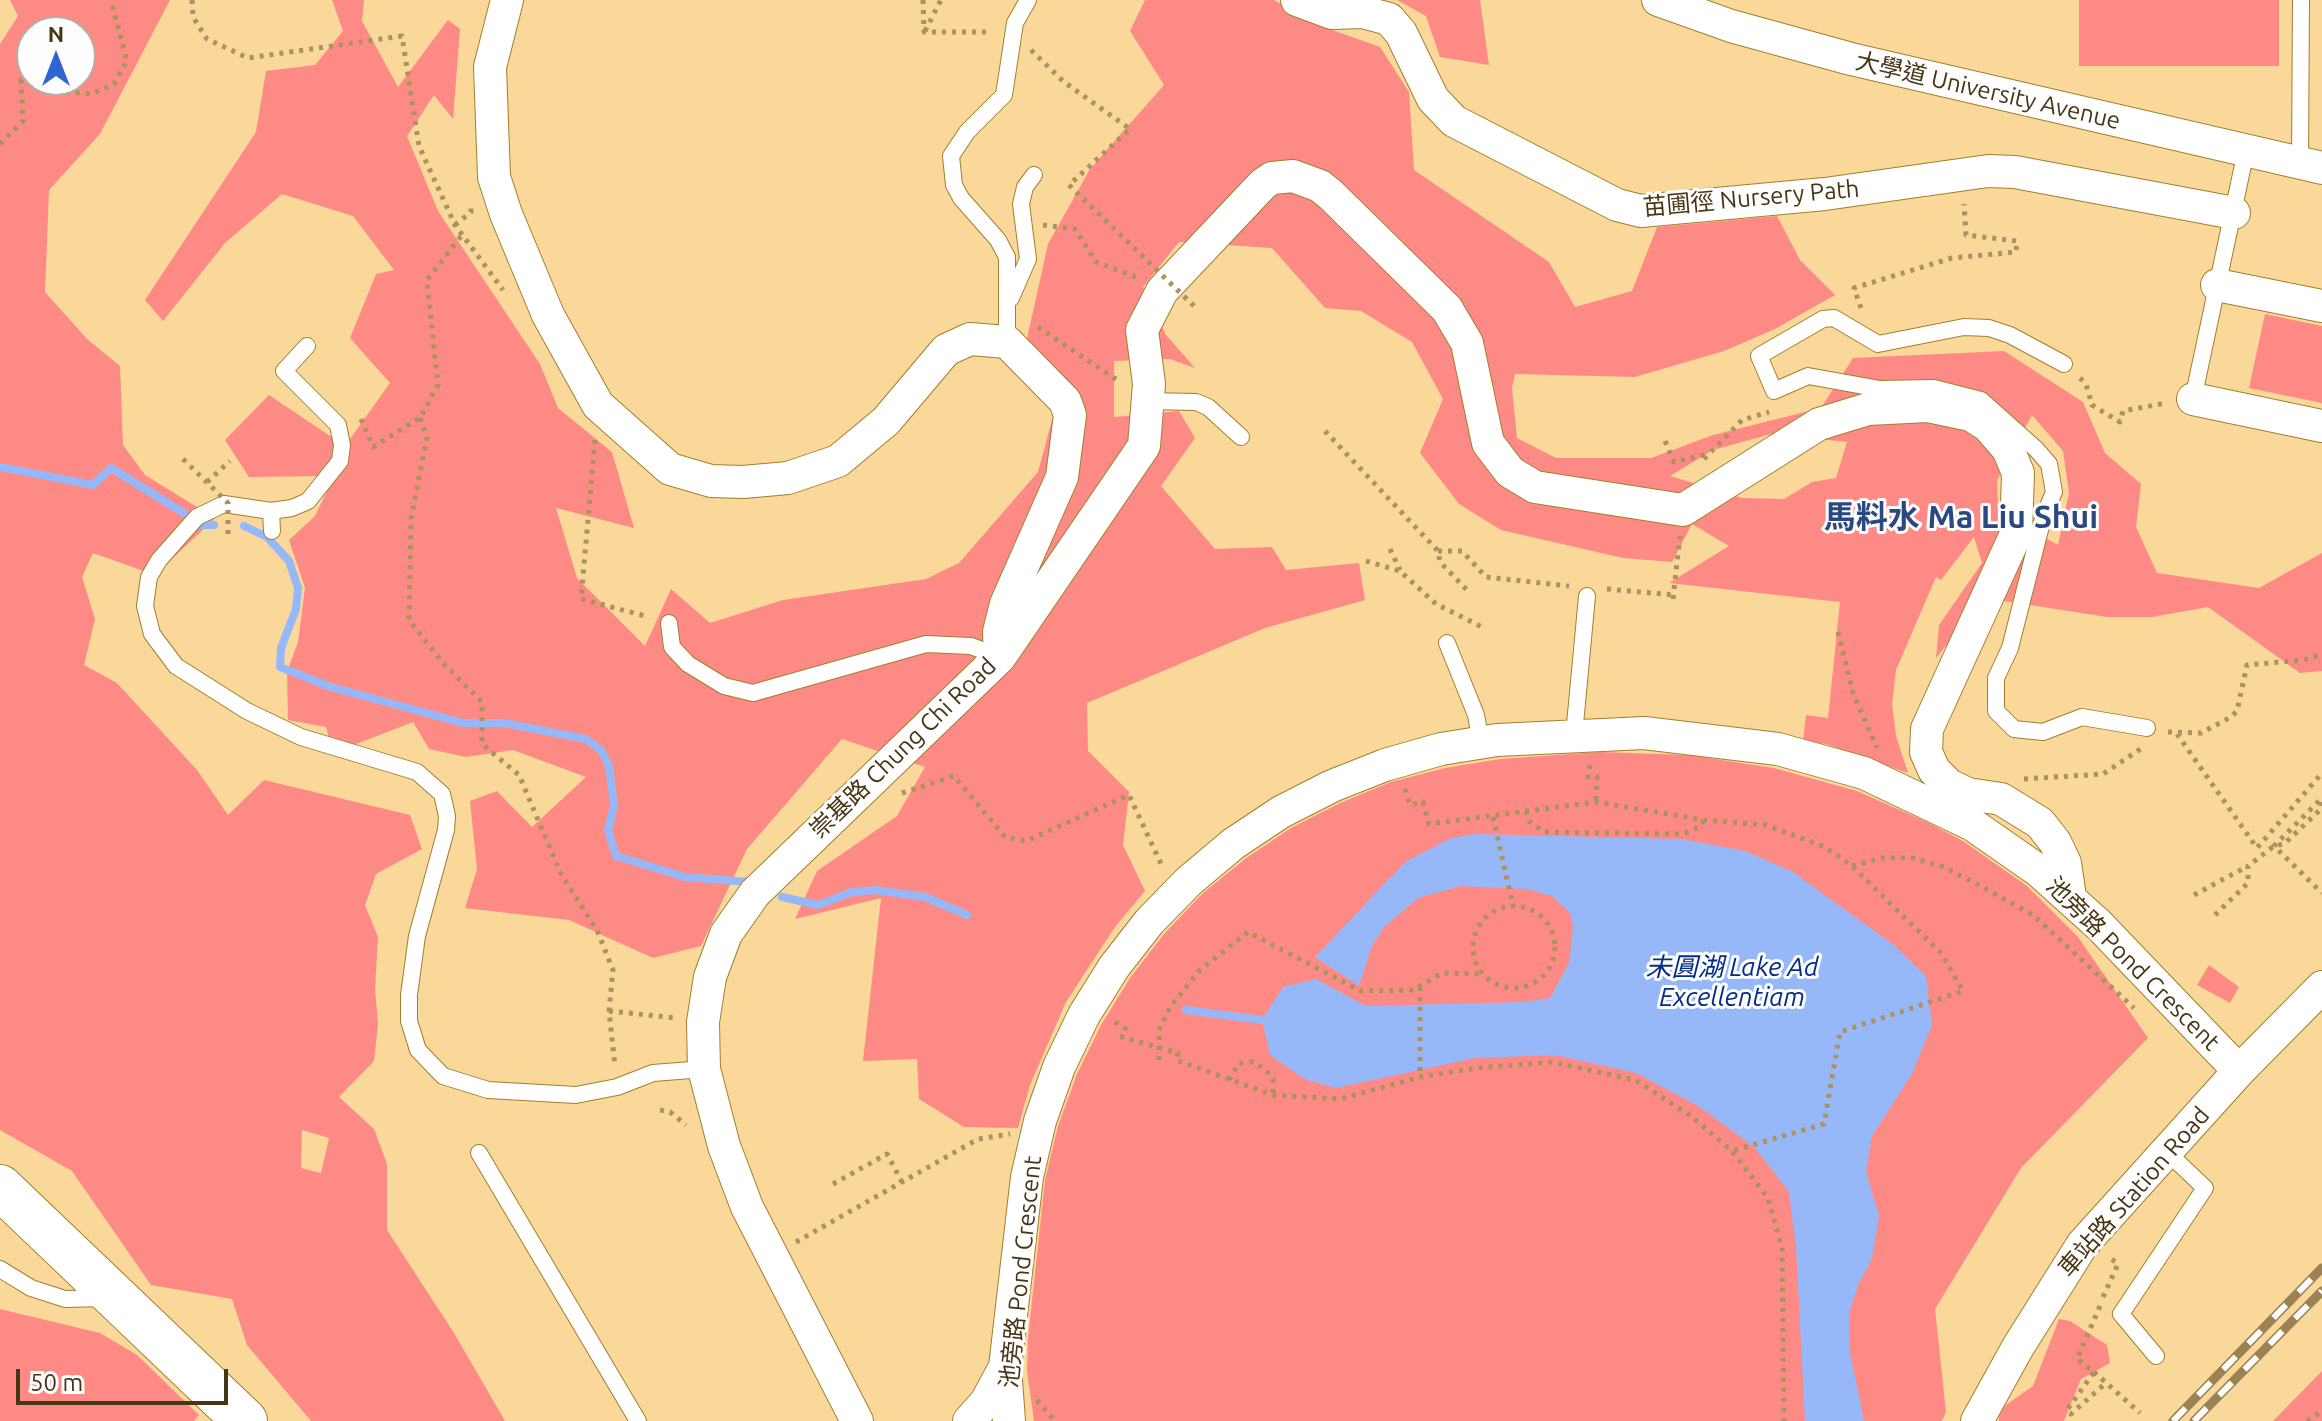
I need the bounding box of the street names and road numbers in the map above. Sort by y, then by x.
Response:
street label: 大學道 University Avenue [1853,46,2123,136]
street label: 苗圃徑 Nursery Path [1641,174,1861,222]
street label: 崇基路 Chung Chi Road [804,652,1002,844]
street label: 池旁路 Pond Crescent [2040,871,2226,1057]
street label: 車站路 Station Road [2052,1101,2216,1283]
street label: 池旁路 Pond Crescent [994,1154,1048,1390]

